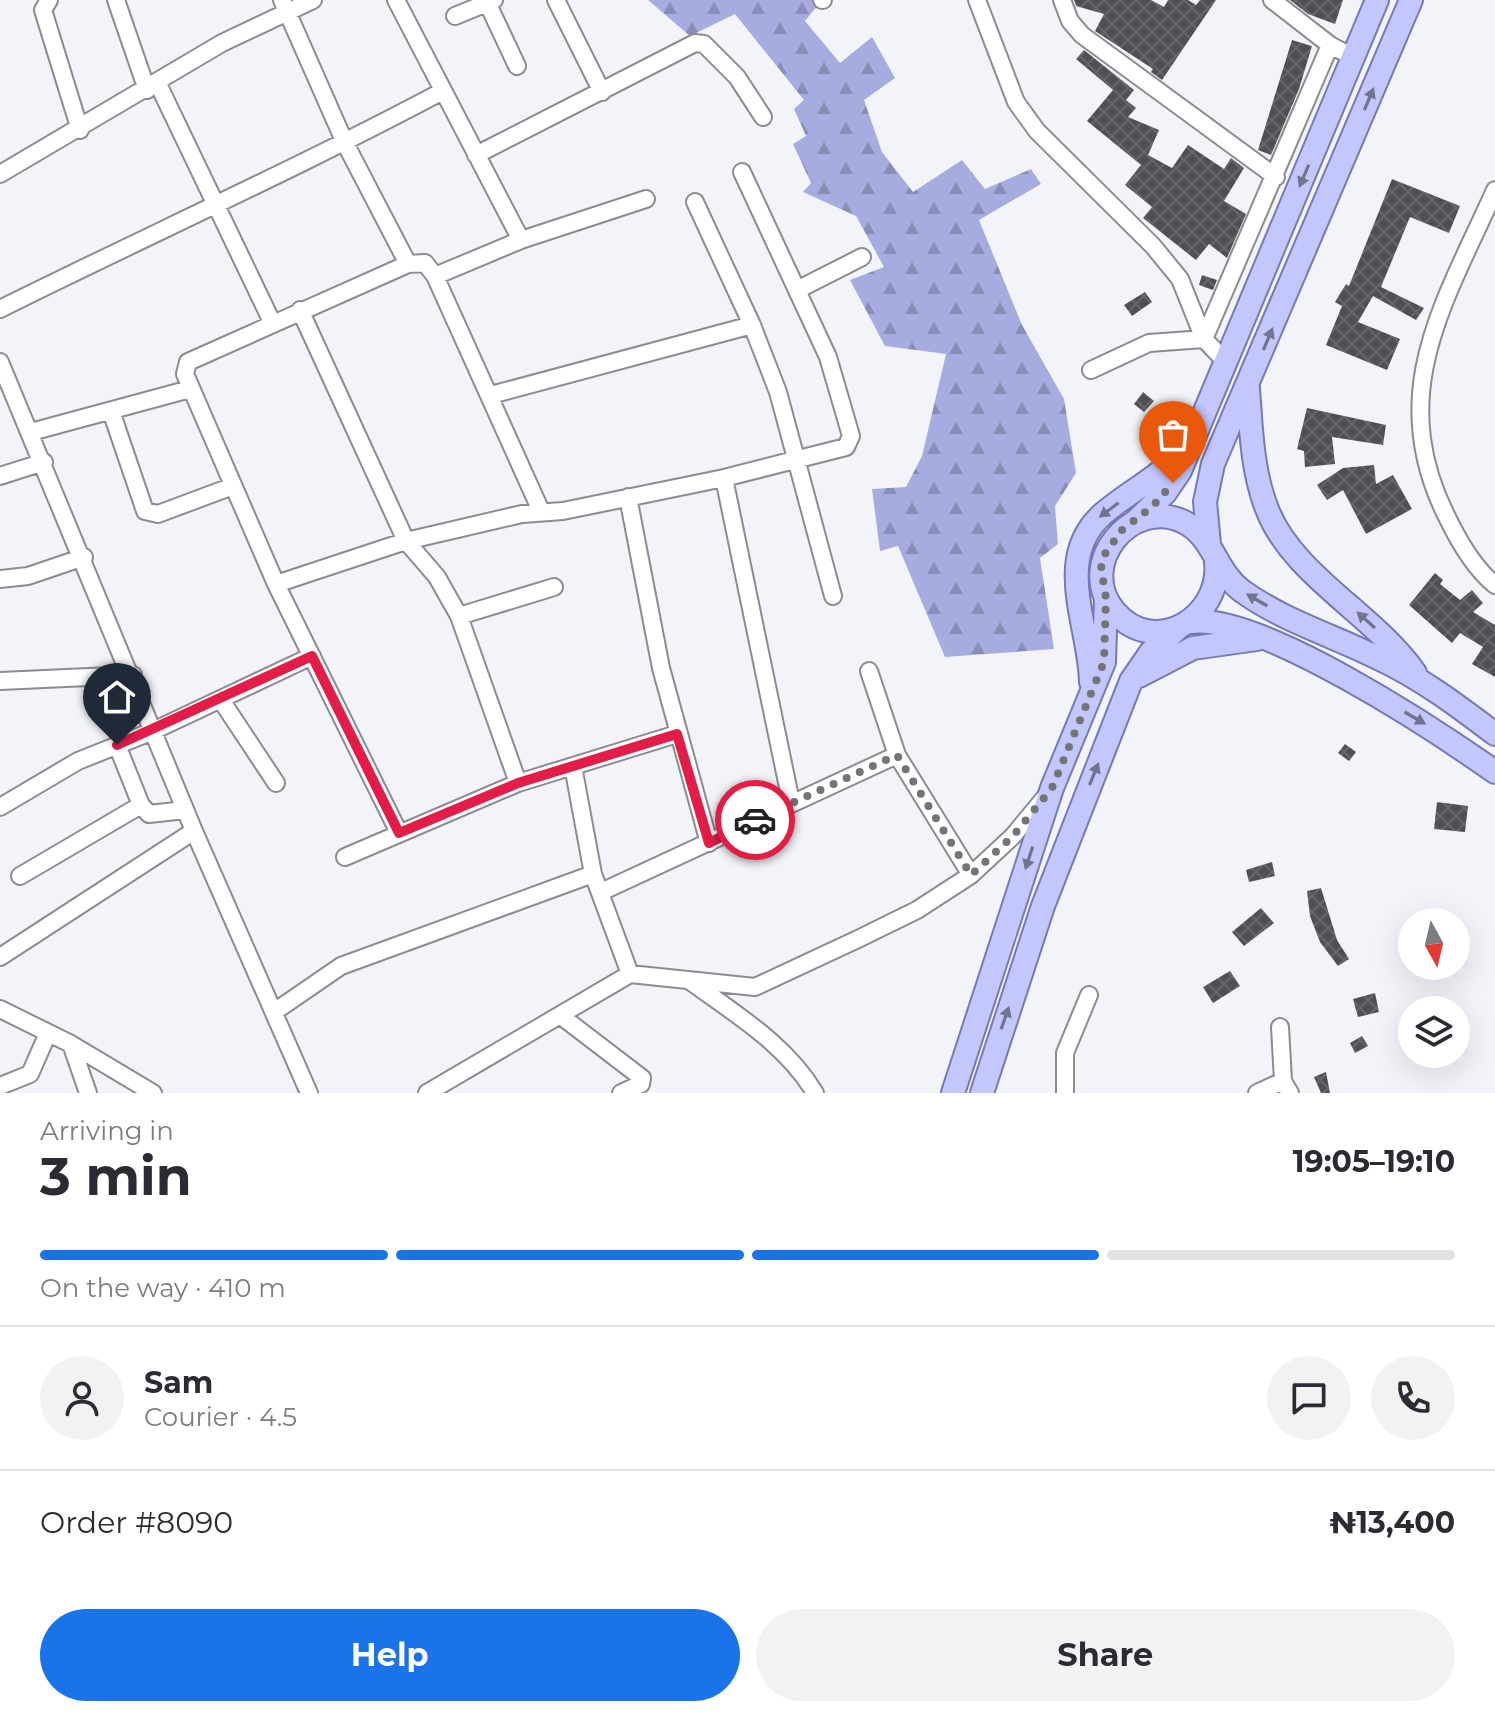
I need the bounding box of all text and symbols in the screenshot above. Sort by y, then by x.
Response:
one-way arrow [1363,88,1376,111]
one-way arrow [1298,164,1311,187]
one-way arrow [1261,327,1274,351]
pin [1139,401,1207,483]
icon: bag [1151,413,1195,457]
one-way arrow [1099,502,1120,517]
one-way arrow [1246,593,1269,607]
one-way arrow [1356,612,1376,629]
pin [83,663,151,745]
icon: home [95,675,139,719]
one-way arrow [1404,711,1426,725]
one-way arrow [1087,762,1100,786]
courier [715,780,795,860]
icon: car [733,798,777,842]
one-way arrow [1022,846,1035,870]
north arrow [1398,908,1470,980]
map controls [1398,908,1470,1068]
button: layers [1398,996,1470,1068]
one-way arrow [1000,1006,1012,1030]
text: Arriving in [40,1115,174,1147]
text: 19:05–19:10 [1293,1143,1455,1180]
text: 3 min [40,1145,192,1208]
text: On the way · 410 m [40,1272,286,1304]
button: person [40,1356,124,1440]
button: chat [1267,1356,1351,1440]
button: phone [1371,1356,1455,1440]
text: Sam [144,1364,213,1401]
text: Courier · 4.5 [144,1401,297,1433]
text: Order #8090 [40,1504,233,1541]
text: ₦13,400 [1329,1504,1455,1541]
button: Help [40,1609,740,1701]
button: Share [756,1609,1455,1701]

